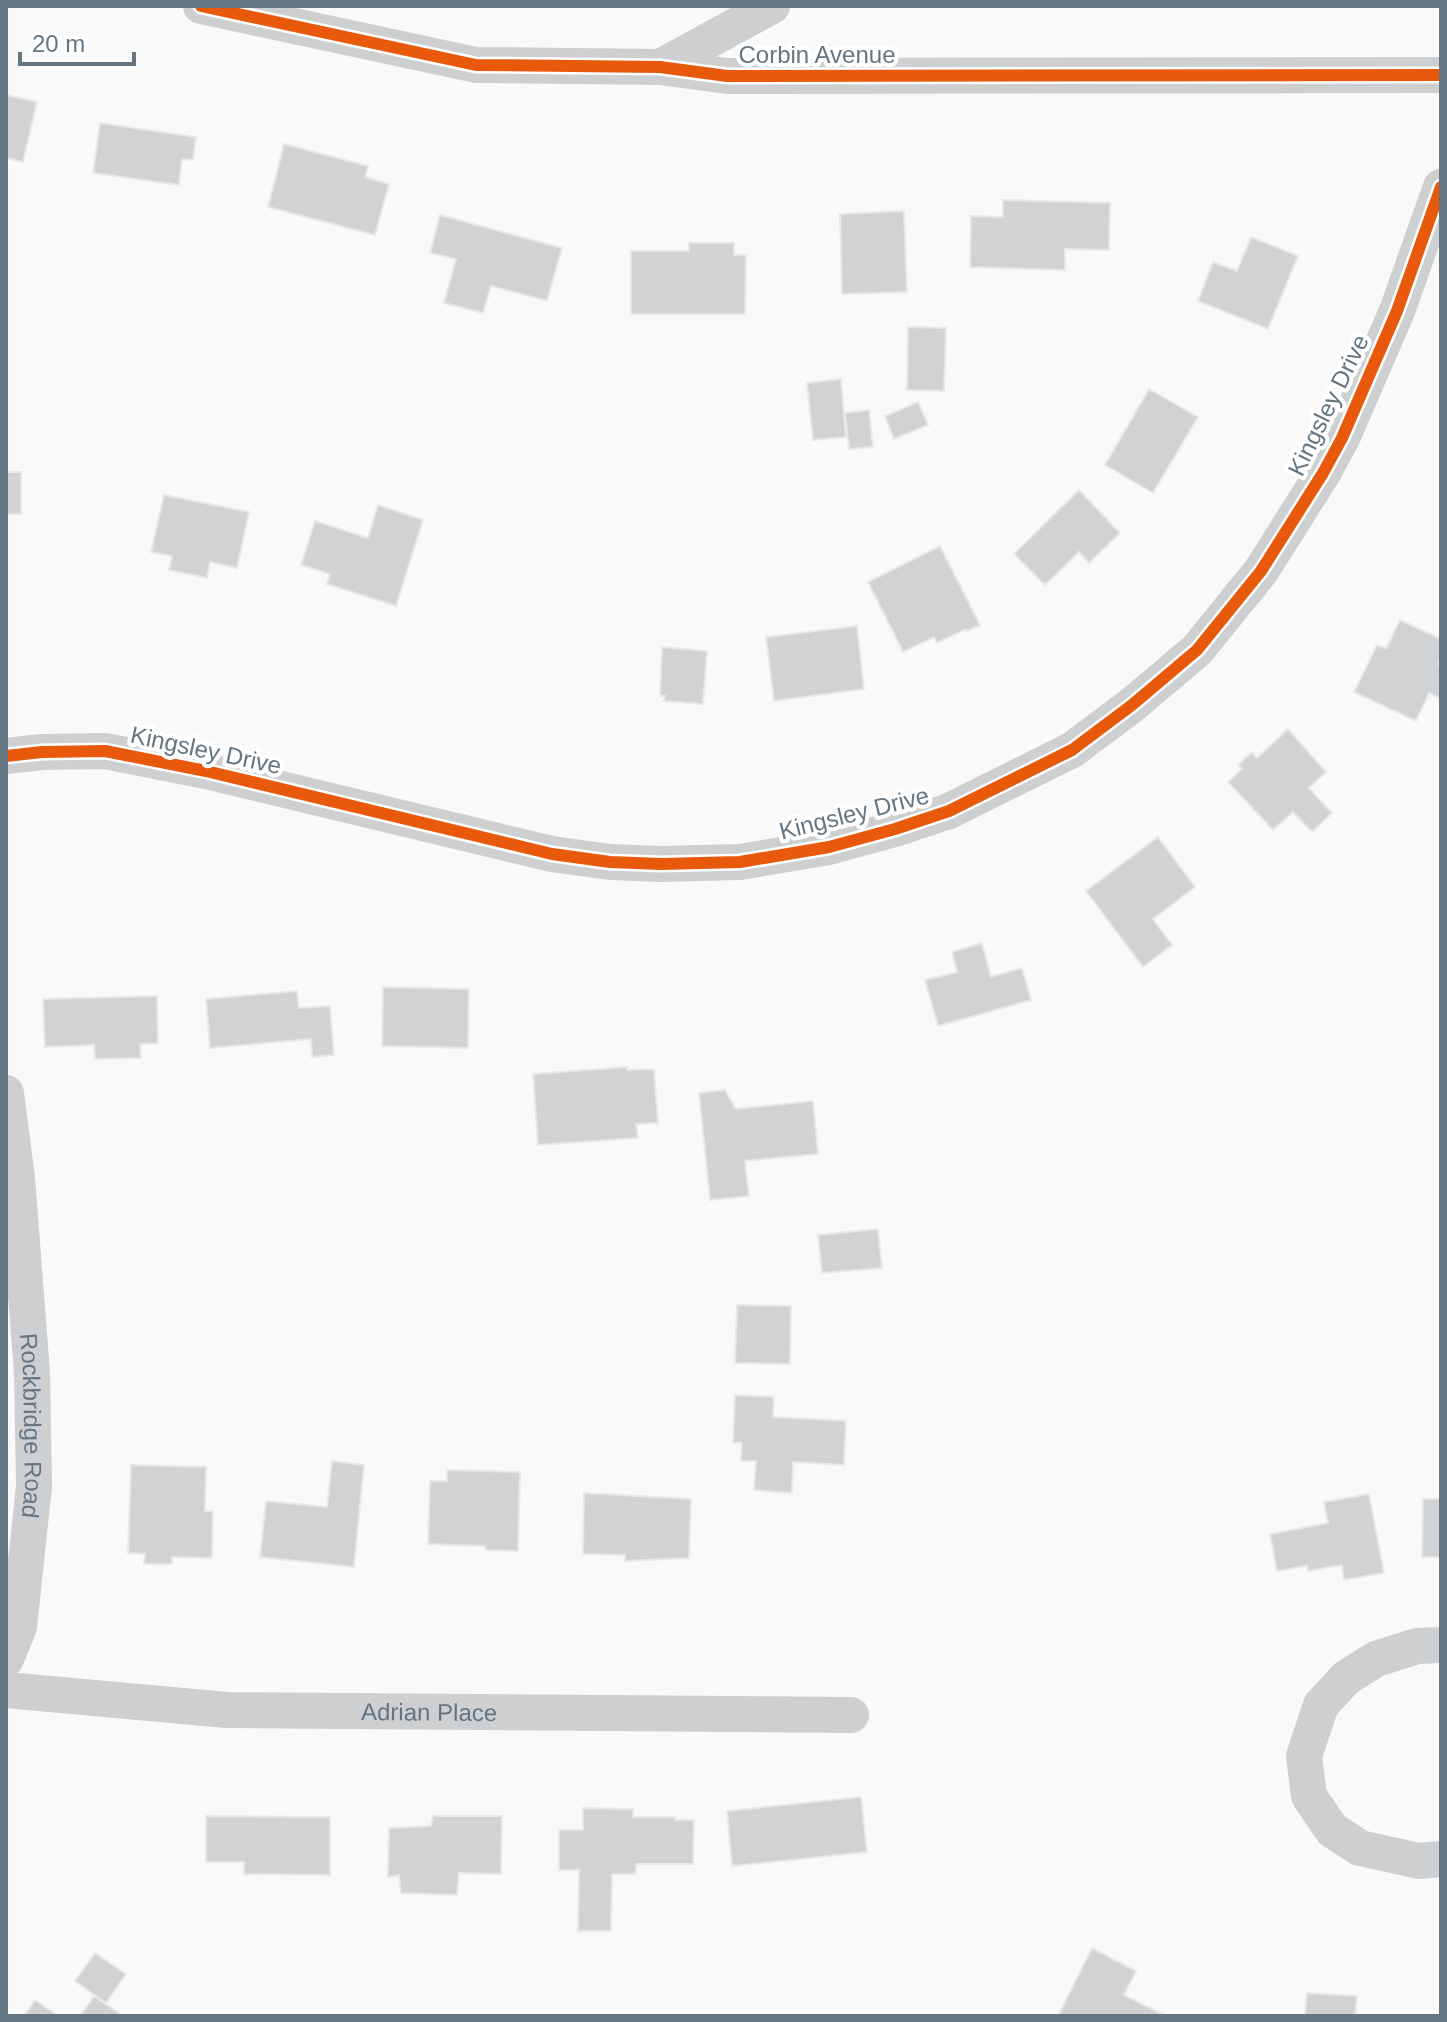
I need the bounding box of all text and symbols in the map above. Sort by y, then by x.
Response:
scale bar [20,16,134,66]
text: 20 m [32,30,85,57]
street label: Corbin Avenue [738,41,896,68]
street label: Kingsley Drive [1282,330,1374,480]
street label: Kingsley Drive [128,721,284,779]
street label: Kingsley Drive [776,781,932,845]
street label: Rockbridge Road [15,1332,48,1520]
street label: Adrian Place [361,1698,497,1726]

